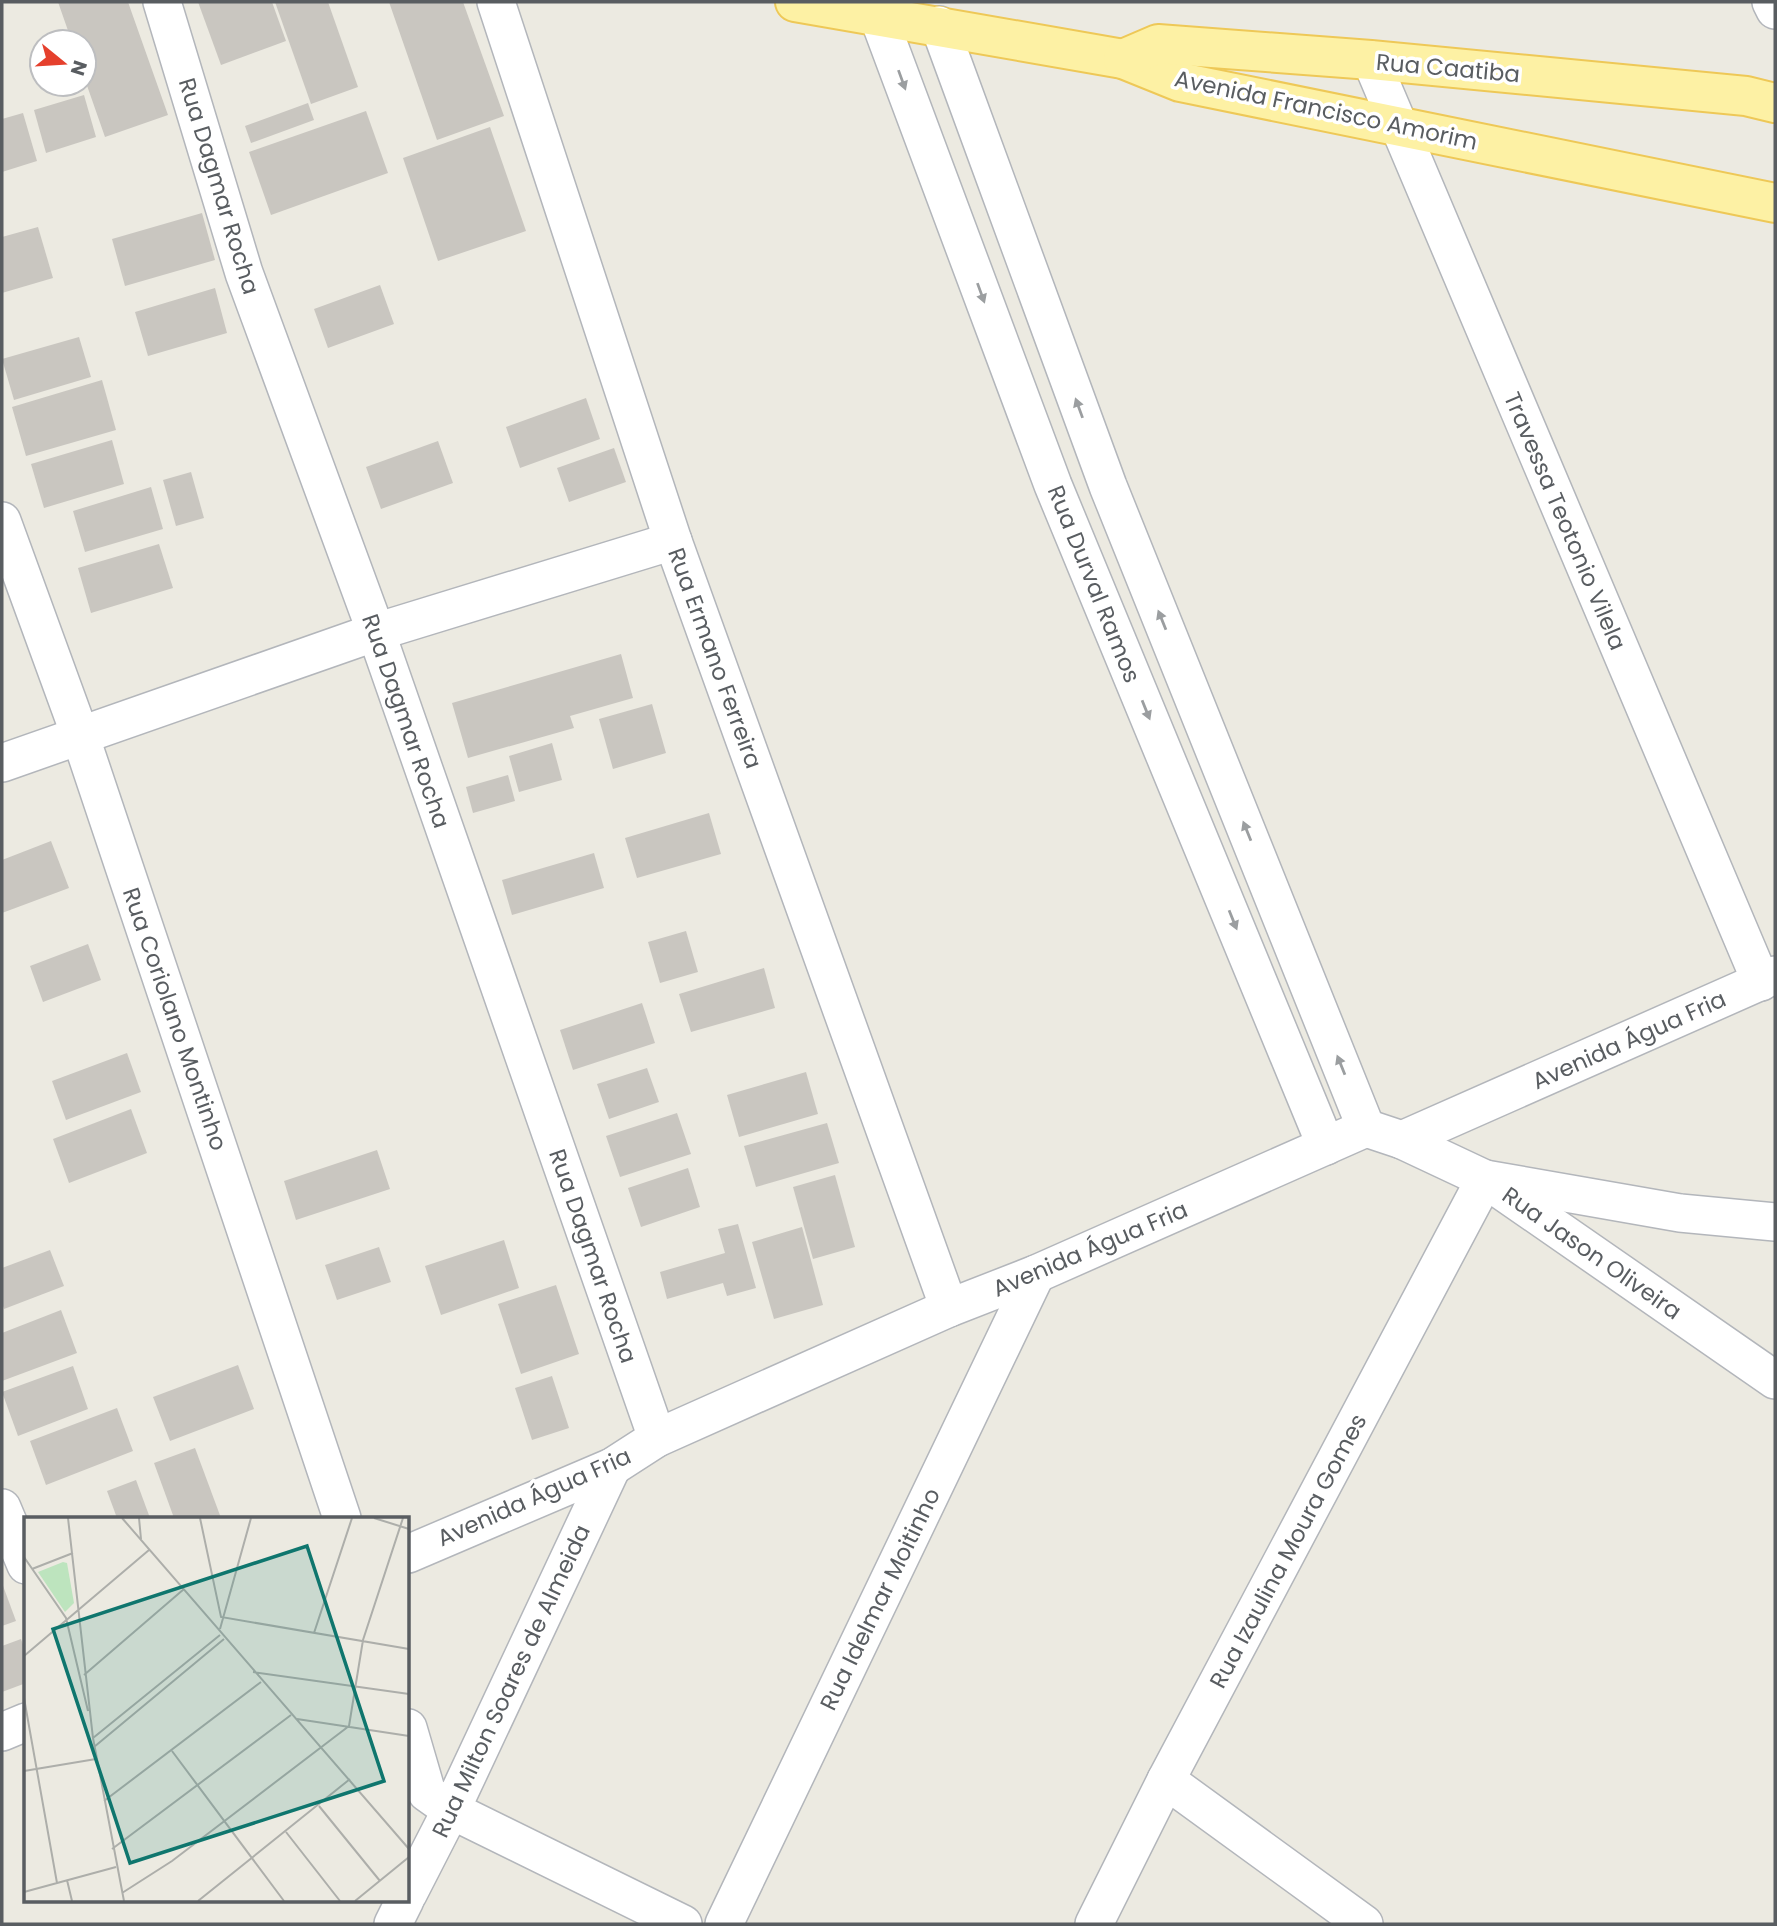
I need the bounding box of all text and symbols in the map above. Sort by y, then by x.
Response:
north arrow [28,28,98,98]
street label: Rua Caatiba [1375,46,1521,90]
text: N [64,57,94,79]
street label: Avenida Francisco Amorim [1172,62,1480,158]
one-way arrow [897,69,908,90]
street label: Rua Dagmar Rocha [171,74,267,298]
one-way arrow [976,282,987,303]
street label: Travessa Teotonio Vilela [1496,387,1634,655]
one-way arrow [1074,397,1085,418]
street label: Rua Durval Ramos [1040,481,1148,687]
street label: Rua Ermano Ferreira [660,543,770,773]
one-way arrow [1156,609,1167,630]
street label: Rua Dagmar Rocha [354,610,458,832]
one-way arrow [1140,699,1151,720]
one-way arrow [1241,820,1252,841]
street label: Rua Coriolano Montinho [115,883,235,1155]
one-way arrow [1227,909,1238,930]
street label: Avenida Água Fria [1527,983,1731,1097]
one-way arrow [1335,1054,1346,1075]
street label: Rua Dagmar Rocha [541,1145,645,1367]
street label: Rua Jason Oliveira [1496,1179,1688,1327]
street label: Avenida Água Fria [987,1193,1193,1305]
street label: Rua Izaulina Moura Gomes [1202,1408,1374,1694]
street label: Avenida Água Fria [432,1440,636,1554]
street label: Rua Idelmar Moitinho [812,1482,948,1716]
inset map [24,1517,410,1902]
street label: Rua Milton Soares de Almeida [424,1519,598,1843]

